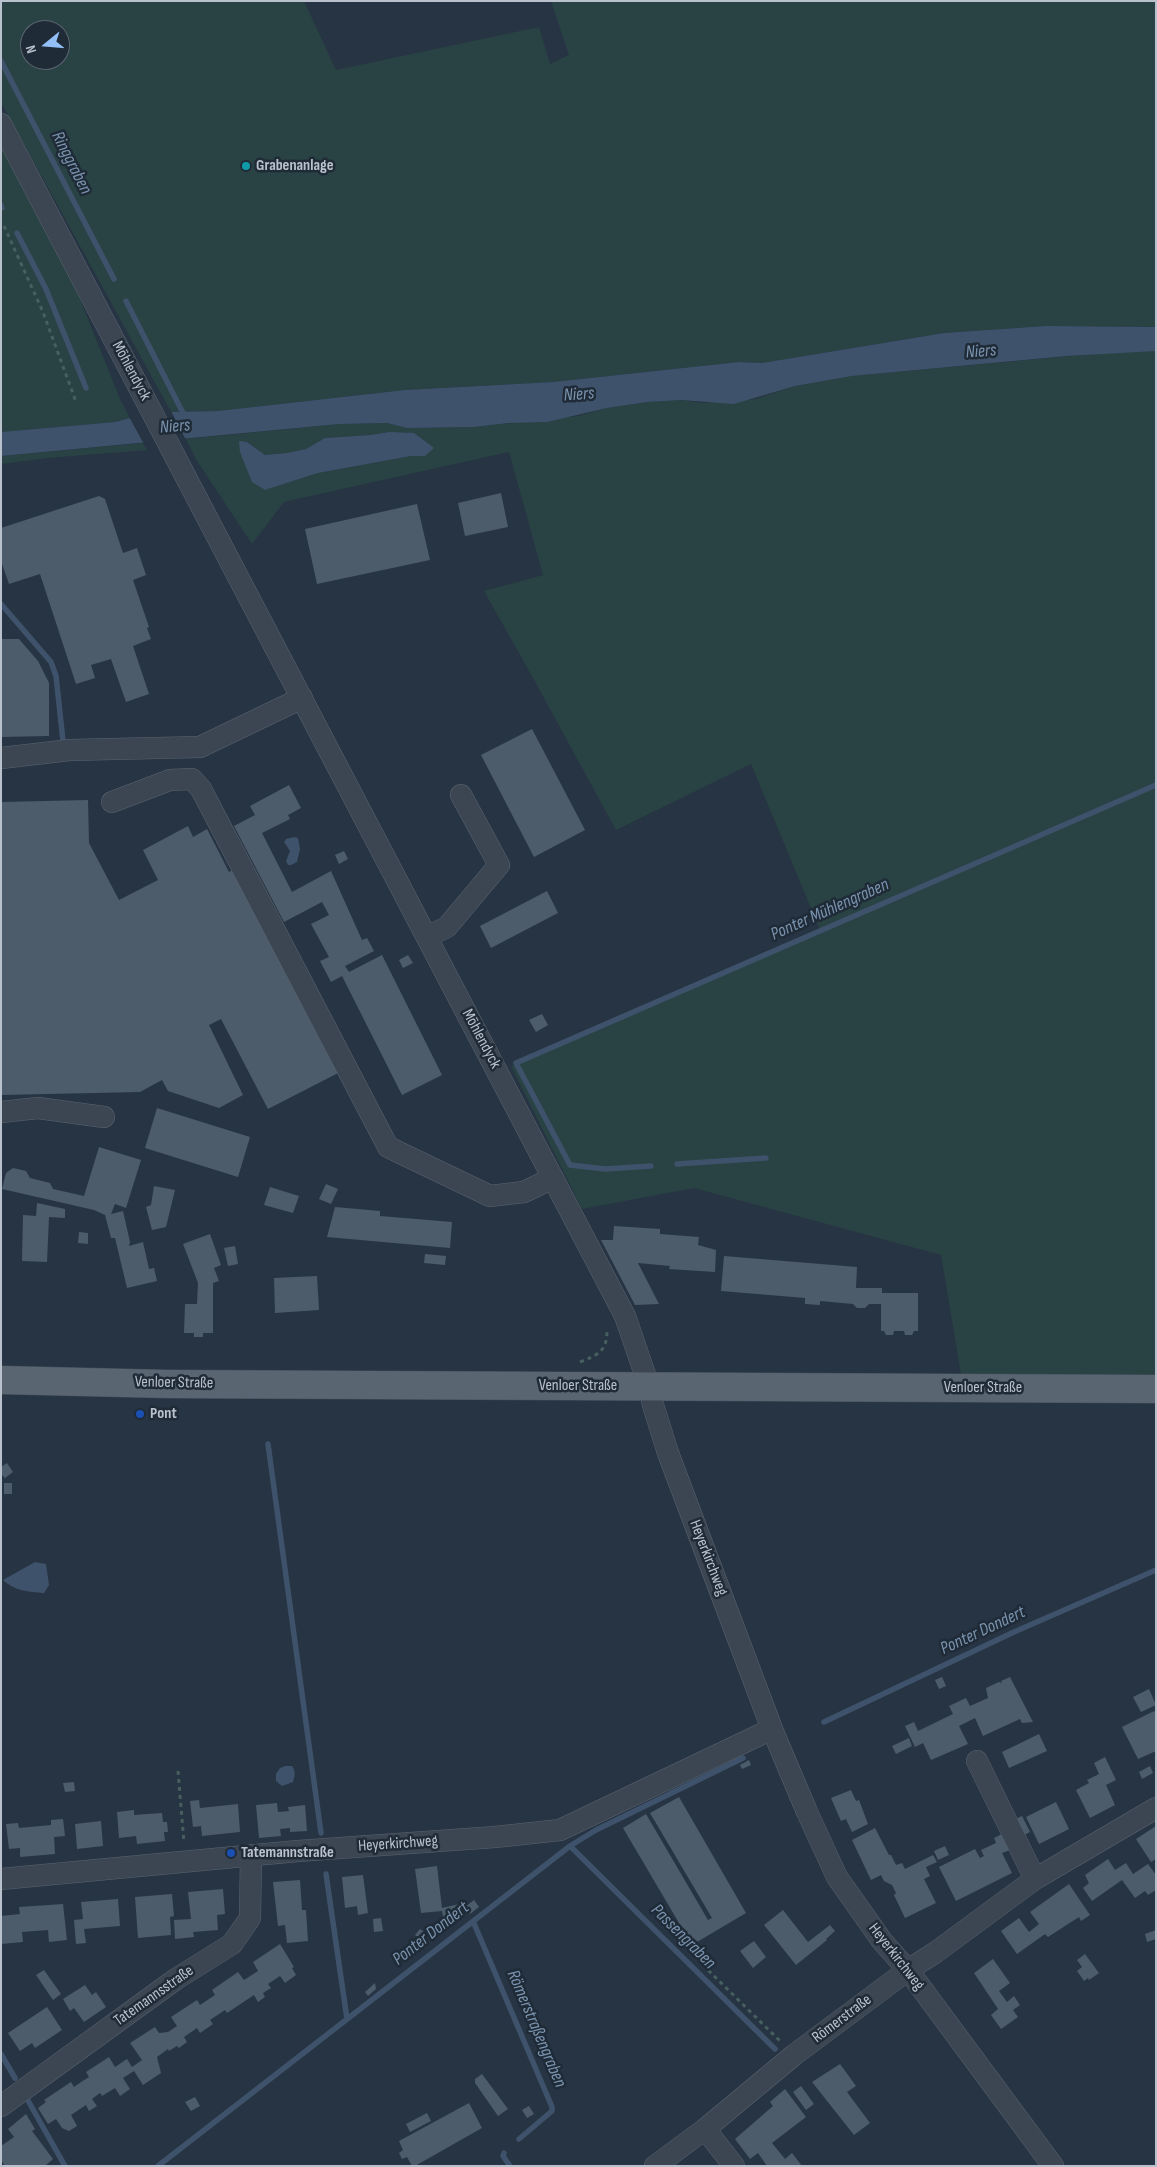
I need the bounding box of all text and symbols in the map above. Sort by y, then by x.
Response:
north arrow [20,20,70,70]
text: N [22,43,40,55]
water label: Ringgraben [46,128,96,198]
place label: Grabenanlage [256,156,333,176]
marker: Grabenanlage [240,160,252,172]
street label: Möhlendyck [107,338,155,404]
water label: Niers [965,340,997,364]
water label: Niers [563,383,595,407]
water label: Niers [159,415,191,439]
water label: Ponter Mühlengraben [768,874,892,946]
street label: Möhlendyck [457,1006,505,1072]
street label: Venloer Straße [135,1373,213,1393]
street label: Venloer Straße [539,1376,617,1396]
street label: Venloer Straße [944,1378,1022,1398]
place label: Pont [150,1404,177,1424]
marker: Pont [134,1408,146,1420]
street label: Heyerkirchweg [685,1517,731,1599]
water label: Ponter Dondert [937,1602,1029,1660]
street label: Heyerkirchweg [357,1832,439,1856]
place label: Tatemannstraße [241,1843,334,1863]
marker: Tatemannstraße [225,1847,237,1859]
water label: Ponter Dondert [388,1897,474,1971]
water label: Passengraben [646,1900,720,1974]
street label: Heyerkirchweg [864,1920,928,1994]
street label: Tatemannsstraße [111,1962,197,2030]
water label: Römerstraßengraben [502,1967,570,2091]
street label: Römerstraße [809,1991,875,2047]

